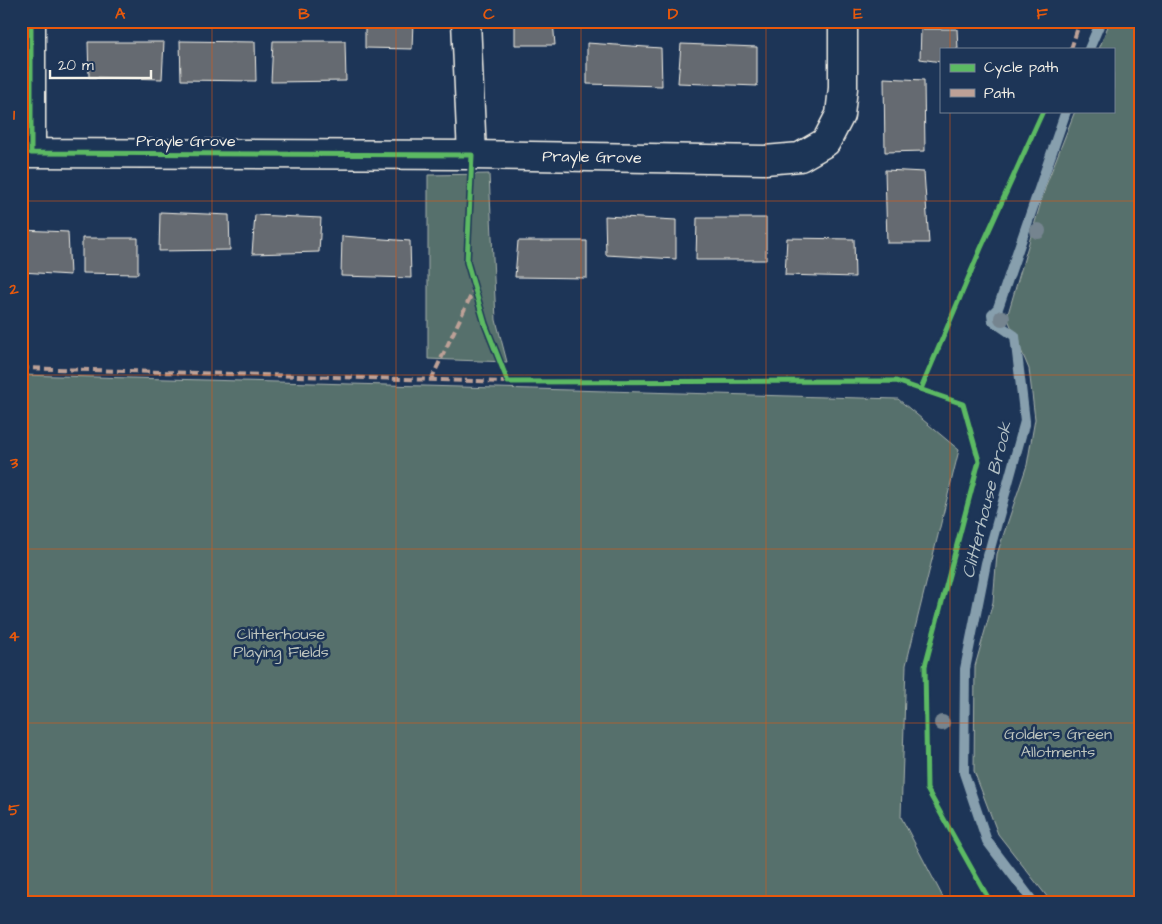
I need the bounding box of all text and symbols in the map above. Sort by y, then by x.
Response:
text: A [115,3,126,25]
text: B [298,3,310,25]
text: C [483,3,495,25]
text: D [668,3,679,25]
text: E [853,3,863,25]
text: F [1036,3,1048,25]
scale bar [50,48,151,80]
legend [940,48,1114,112]
text: 20 m [58,55,94,76]
text: Cycle path [984,57,1059,79]
text: Path [984,83,1015,104]
text: 1 [13,104,16,126]
street label: Prayle Grove [136,130,236,153]
street label: Prayle Grove [542,145,642,170]
text: 2 [8,278,19,300]
water label: Clitterhouse Brook [955,418,1019,581]
text: 3 [9,452,19,474]
park label: Clitterhouse Playing Fields [233,623,329,664]
text: 4 [9,625,20,647]
park label: Golders Green Allotments [1004,723,1112,763]
text: 5 [8,799,20,821]

